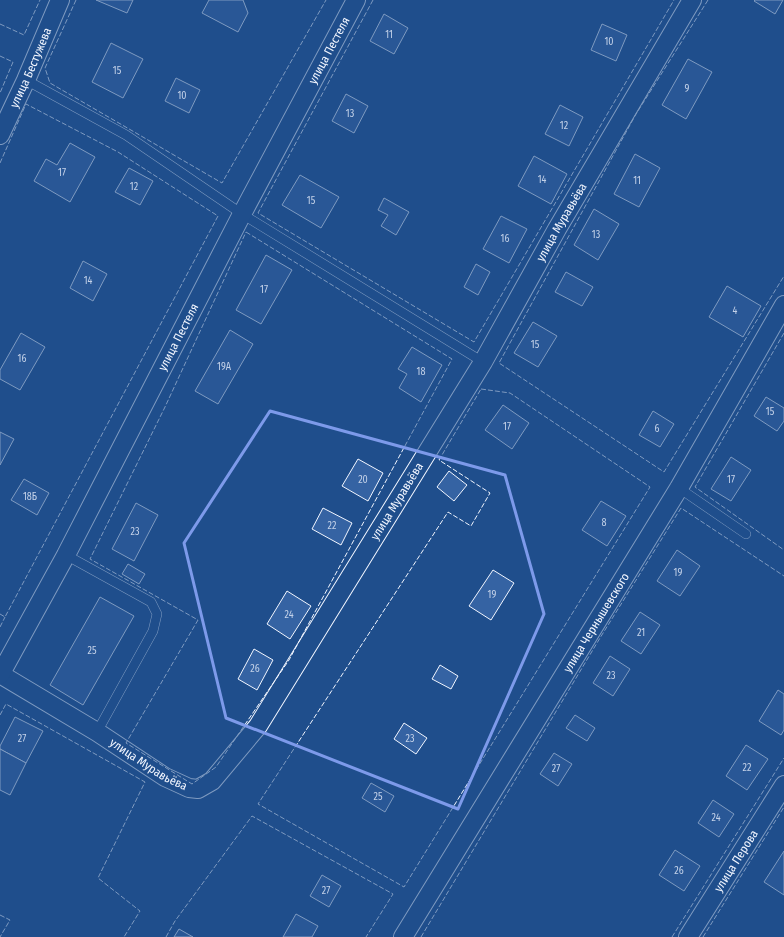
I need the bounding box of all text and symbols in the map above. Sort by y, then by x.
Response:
street label: улица Пестеля [306,15,353,86]
street label: улица Бестужева [7,26,54,110]
house number: 11 [385,29,393,41]
house number: 10 [604,36,614,48]
house number: 15 [113,65,122,77]
house number: 9 [685,83,690,95]
house number: 10 [177,90,187,102]
house number: 13 [346,108,355,120]
house number: 12 [560,120,569,132]
house number: 17 [58,167,66,179]
house number: 14 [538,174,547,186]
house number: 11 [633,175,641,187]
street label: улица Муравьёва [533,180,590,264]
house number: 12 [130,181,139,193]
house number: 15 [307,195,316,207]
house number: 13 [592,229,601,241]
house number: 16 [501,233,509,245]
house number: 14 [84,275,93,287]
house number: 17 [260,284,268,296]
street label: улица Пестеля [155,301,202,373]
house number: 4 [733,305,738,317]
house number: 15 [531,339,540,351]
house number: 16 [18,353,26,365]
house number: 19А [217,361,232,373]
house number: 18 [417,366,425,378]
house number: 15 [766,406,775,418]
house number: 17 [503,421,511,433]
house number: 6 [655,423,660,435]
street label: улица Муравьёва [368,460,426,543]
house number: 20 [358,474,368,486]
house number: 17 [727,474,735,486]
house number: 18Б [23,491,37,503]
house number: 8 [602,517,607,529]
house number: 22 [328,520,337,532]
house number: 23 [131,526,140,538]
house number: 19 [674,567,683,579]
street label: улица Чернышевского [560,570,632,675]
house number: 19 [488,589,497,601]
house number: 24 [284,609,294,621]
house number: 21 [637,627,645,639]
house number: 25 [88,645,97,657]
house number: 26 [250,663,260,675]
house number: 23 [607,670,616,682]
house number: 27 [18,733,26,745]
house number: 23 [406,733,415,745]
street label: улица Муравьёва [107,735,189,793]
house number: 22 [743,762,752,774]
house number: 27 [552,763,560,775]
house number: 25 [374,791,383,803]
house number: 24 [711,812,721,824]
street label: улица Перова [711,827,761,895]
house number: 26 [674,865,684,877]
house number: 27 [322,885,330,897]

